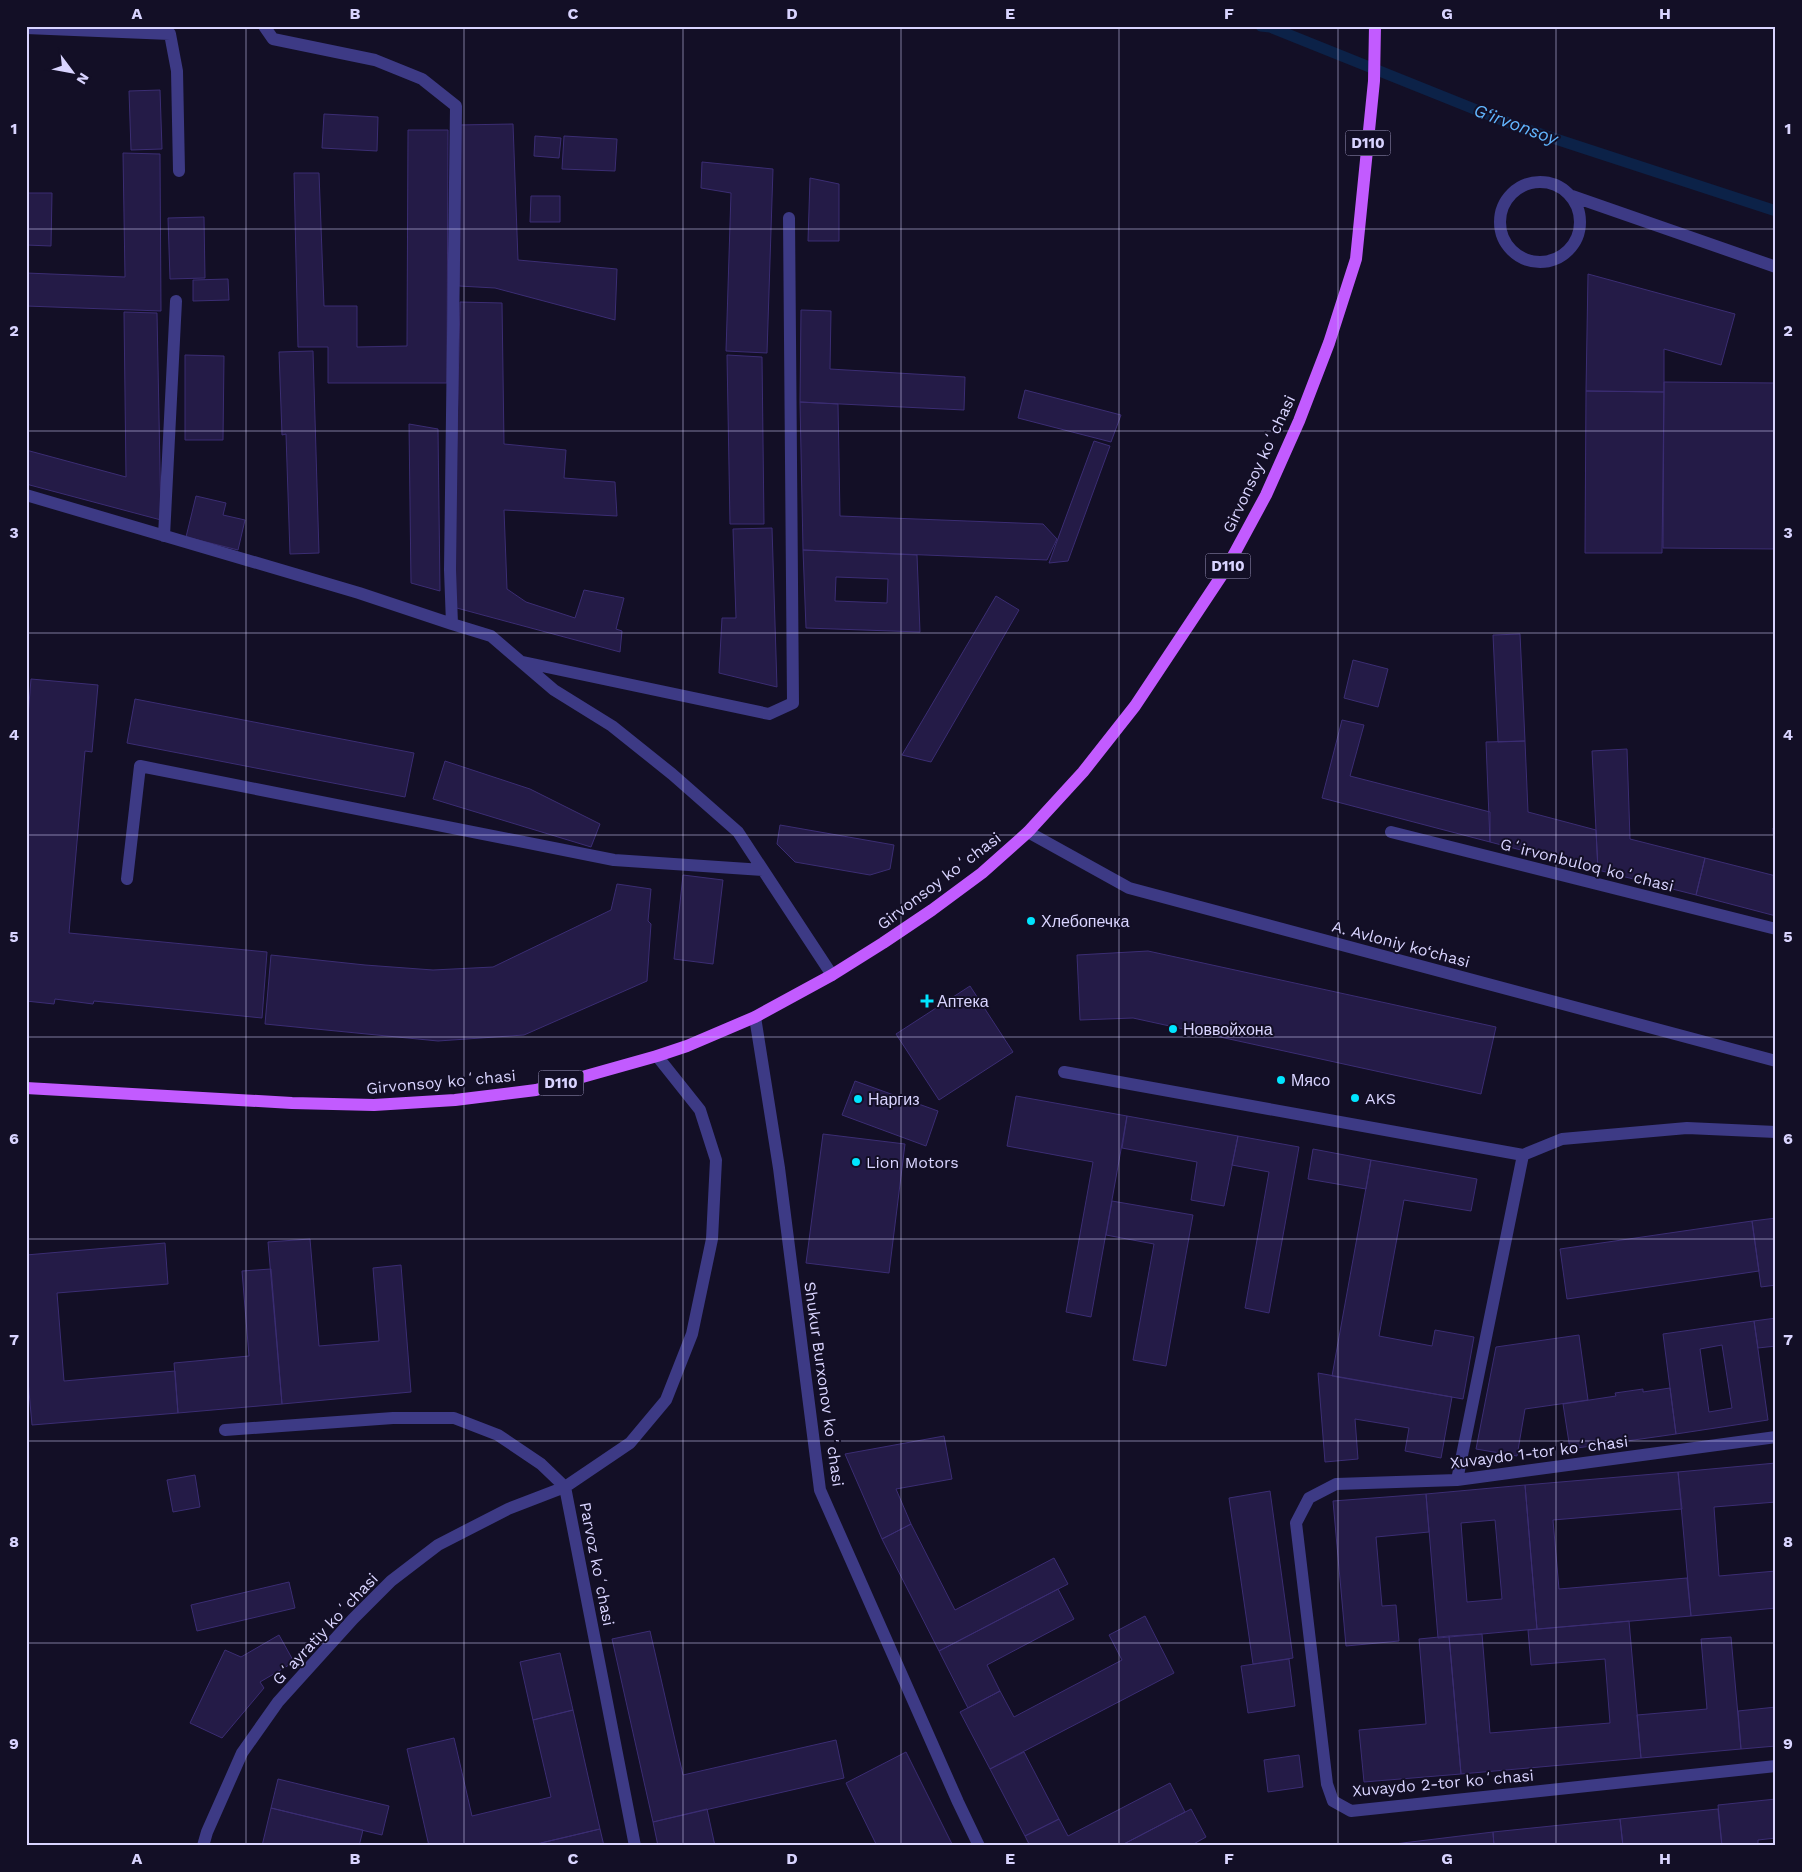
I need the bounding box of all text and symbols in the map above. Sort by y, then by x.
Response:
text: A [132,4,143,23]
text: B [350,4,361,23]
text: C [568,4,579,23]
text: D [786,4,798,23]
text: E [1005,4,1015,23]
text: F [1224,4,1234,23]
text: G [1441,4,1453,23]
text: H [1659,4,1671,23]
north arrow [48,48,98,98]
text: N [73,70,93,88]
water label: G‘irvonsoy [1471,99,1563,150]
text: 1 [11,119,17,138]
text: 1 [1785,119,1791,138]
road number: D110 [1346,130,1390,156]
text: 2 [9,321,19,340]
text: 2 [1783,321,1793,340]
street label: Girvonsoy koʻchasi [1219,392,1299,536]
text: 3 [9,523,19,542]
text: 3 [1783,523,1793,542]
road number: D110 [1206,554,1250,578]
text: 4 [9,725,19,744]
text: 4 [1783,725,1793,744]
street label: Girvonsoy koʻchasi [873,828,1005,934]
street label: Gʻirvonbuloq koʻchasi [1498,834,1676,896]
place label: Хлебопечка [1041,912,1130,931]
marker: Хлебопечка [1025,915,1037,927]
street label: A. Avloniy ko‘chasi [1330,916,1472,972]
text: 5 [9,927,19,946]
text: 5 [1783,927,1793,946]
place label: Аптека [937,992,989,1011]
marker: Аптека [921,995,933,1007]
place label: Новвойхона [1183,1020,1273,1039]
marker: Новвойхона [1167,1023,1179,1035]
street label: Girvonsoy koʻchasi [366,1066,516,1098]
road number: D110 [538,1070,584,1096]
place label: Мясо [1291,1071,1330,1090]
marker: Мясо [1275,1074,1287,1086]
place label: AKS [1365,1089,1396,1108]
place label: Наргиз [868,1090,919,1109]
marker: AKS [1349,1092,1361,1104]
marker: Наргиз [852,1093,864,1105]
text: 6 [9,1129,19,1148]
text: 6 [1783,1129,1793,1148]
place label: Lion Motors [866,1153,959,1172]
marker: Lion Motors [850,1156,862,1168]
street label: Shukur Burxonov koʻchasi [800,1280,848,1488]
text: 7 [9,1330,19,1349]
text: 7 [1783,1330,1793,1349]
street label: Xuvaydo 1-tor koʻchasi [1449,1432,1629,1472]
street label: Parvoz koʻchasi [576,1500,618,1628]
text: 8 [9,1532,19,1551]
text: 8 [1783,1532,1793,1551]
street label: Gʻayratiy koʻchasi [268,1569,382,1689]
text: 9 [9,1734,19,1753]
text: 9 [1783,1734,1793,1753]
street label: Xuvaydo 2-tor koʻchasi [1351,1766,1535,1800]
text: A [132,1849,143,1868]
text: B [350,1849,361,1868]
text: C [568,1849,579,1868]
text: D [786,1849,798,1868]
text: E [1005,1849,1015,1868]
text: F [1224,1849,1234,1868]
text: G [1441,1849,1453,1868]
text: H [1659,1849,1671,1868]

